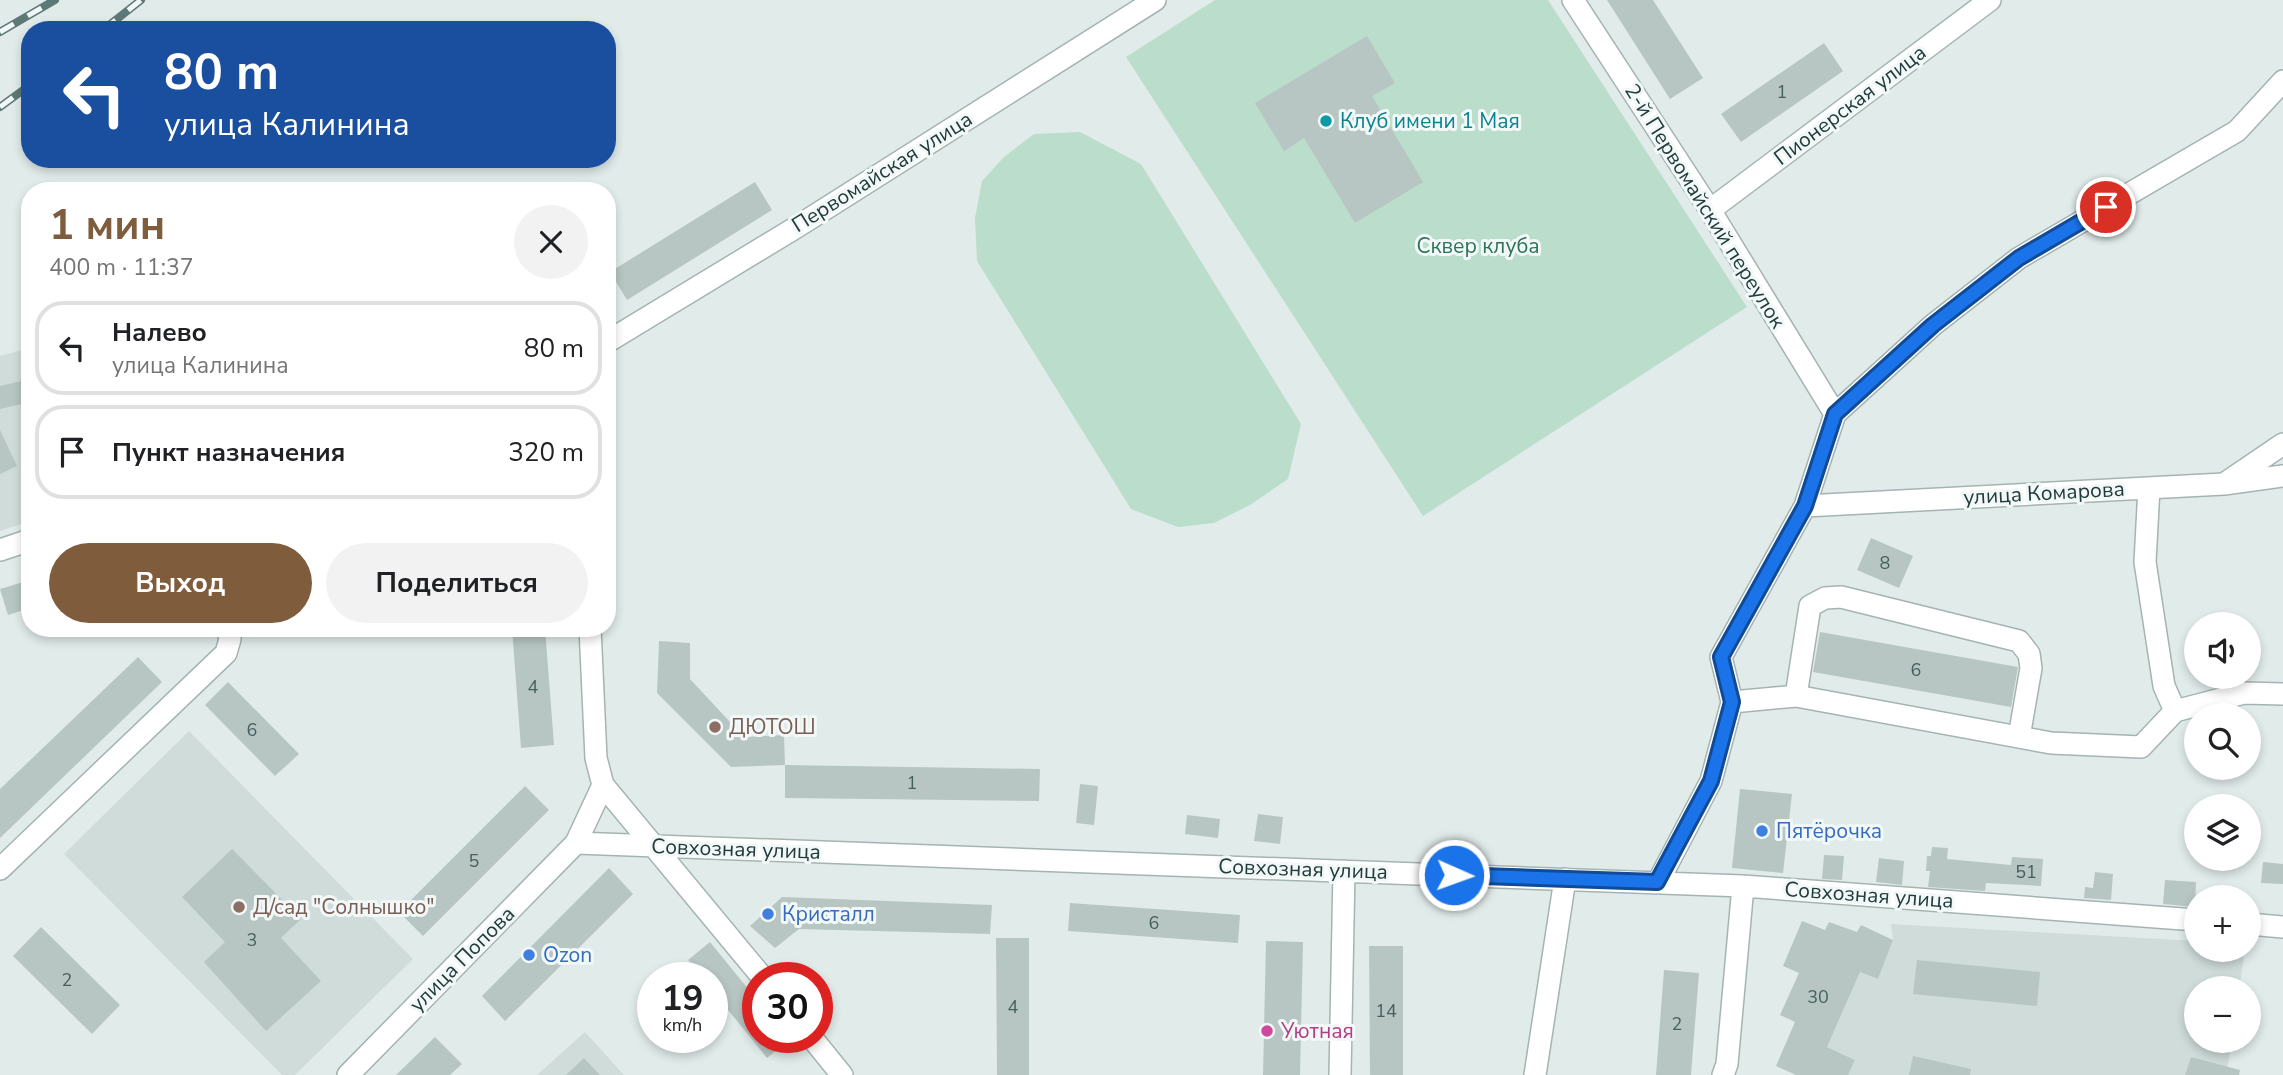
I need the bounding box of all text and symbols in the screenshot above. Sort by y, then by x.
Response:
text: 80 m [164,39,279,106]
street label: Пионерская улица [1768,39,1932,171]
icon: left [49,49,140,140]
street label: 2-й Первомайский переулок [1618,78,1792,334]
house number: 1 [1777,80,1787,104]
text: улица Калинина [164,103,410,146]
street label: Первомайская улица [786,105,978,239]
place label: Клуб имени 1 Мая [1340,107,1520,135]
marker: Клуб имени 1 Мая [1318,113,1334,129]
pin [2076,177,2136,237]
icon: arrive [2087,188,2125,226]
text: 1 мин [49,197,165,254]
button: close [514,205,588,279]
park label: Сквер клуба [1416,232,1540,260]
text: 400 m · 11:37 [49,252,194,283]
text: Налево [112,315,207,350]
icon: left [53,329,91,367]
text: 80 m [524,331,584,366]
text: улица Калинина [112,350,289,381]
icon: arrive [53,433,91,471]
text: Пункт назначения [112,435,345,470]
text: 320 m [508,435,584,470]
street label: улица Комарова [1963,475,2125,511]
button: Выход [49,543,312,623]
button: Поделиться [326,543,588,623]
house number: 8 [1880,551,1890,575]
map controls [2184,612,2261,1053]
button: sound [2184,612,2261,689]
house number: 6 [1911,658,1921,682]
house number: 4 [528,675,539,699]
button: search [2184,703,2261,780]
place label: ДЮТОШ [729,713,816,741]
house number: 6 [247,718,257,742]
marker: ДЮТОШ [707,719,723,735]
house number: 1 [907,771,917,795]
button: layers [2184,794,2261,871]
place label: Пятёрочка [1776,817,1882,845]
marker: Пятёрочка [1754,823,1770,839]
street label: Совхозная улица [651,832,821,866]
position arrow [1417,838,1491,912]
house number: 5 [469,849,479,873]
street label: Совхозная улица [1218,852,1388,886]
house number: 51 [2015,860,2037,884]
street label: Совхозная улица [1783,875,1955,915]
button: + [2184,885,2261,962]
place label: Д/сад "Солнышко" [253,893,435,921]
marker: Д/сад "Солнышко" [231,899,247,915]
street label: улица Попова [403,900,521,1018]
place label: Кристалл [782,900,875,928]
marker: Кристалл [760,906,776,922]
house number: 6 [1149,911,1159,935]
house number: 3 [247,928,257,952]
place label: Ozon [543,941,592,969]
marker: Ozon [521,947,537,963]
speed limit sign: 30 [742,962,833,1053]
house number: 2 [62,968,72,992]
text: 19 [661,975,704,1022]
button: − [2184,976,2261,1053]
house number: 30 [1807,985,1829,1009]
house number: 4 [1008,995,1019,1019]
house number: 14 [1375,999,1397,1023]
house number: 2 [1672,1012,1682,1036]
text: km/h [663,1013,702,1037]
place label: Уютная [1280,1017,1354,1045]
marker: Уютная [1259,1023,1275,1039]

